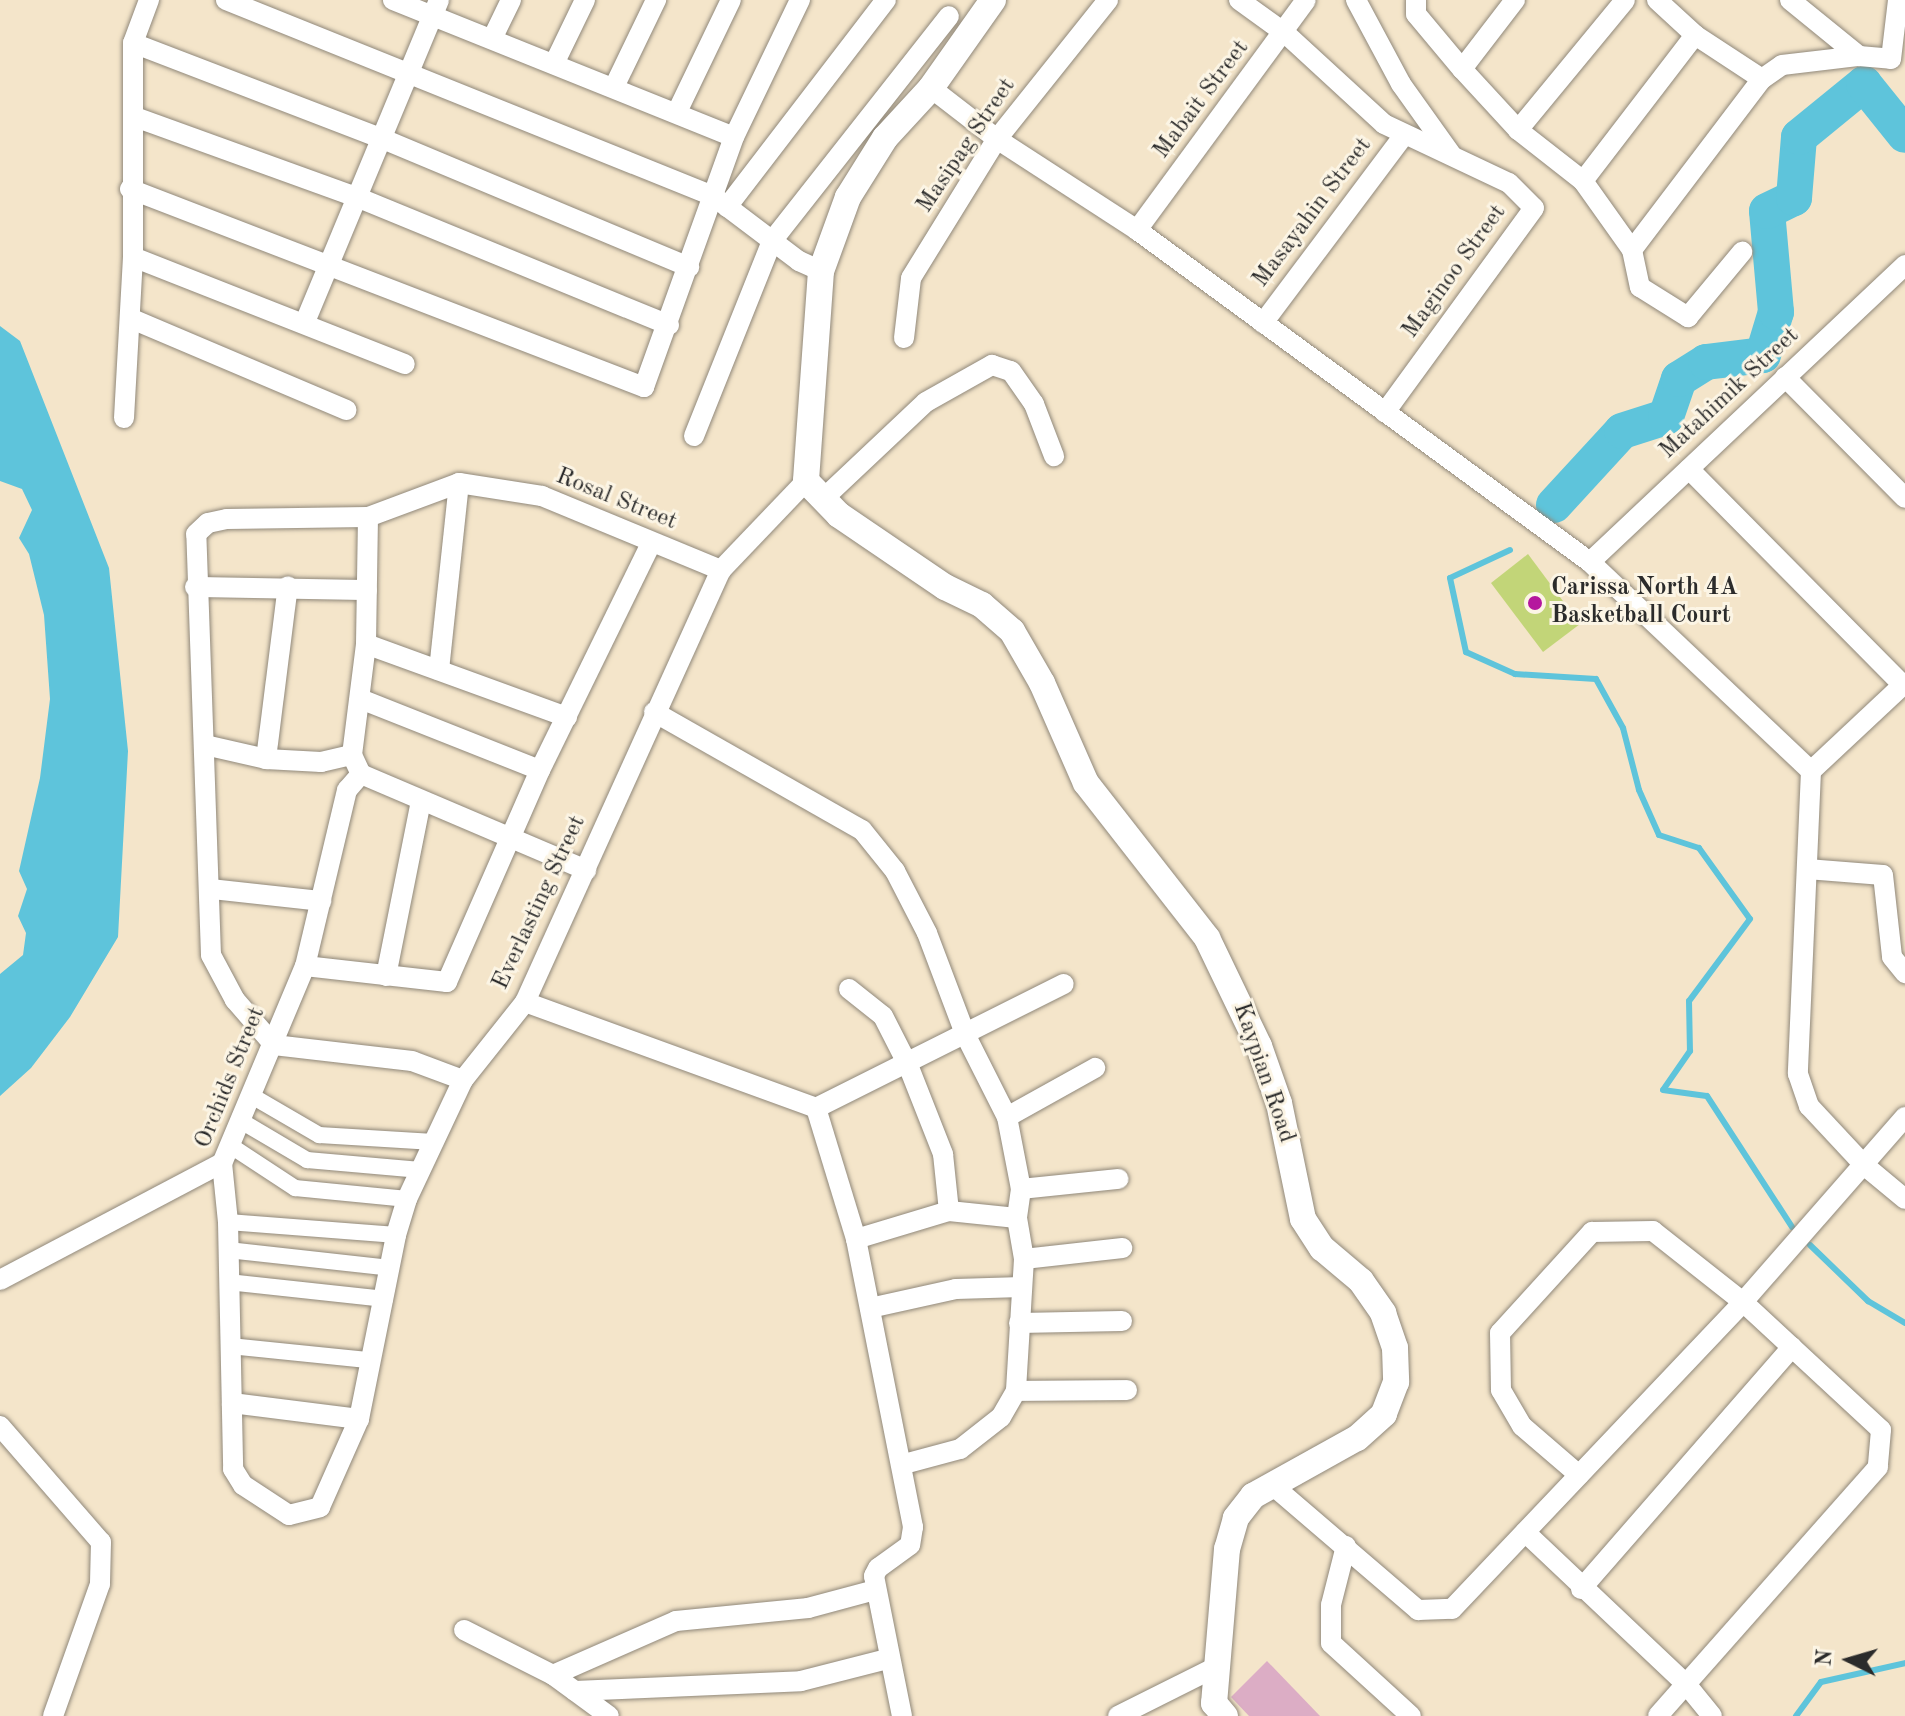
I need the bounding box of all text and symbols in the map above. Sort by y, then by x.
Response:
street label: Mabait Street [1148,35,1256,165]
street label: Masipag Street [911,73,1023,219]
street label: Masayahin Street [1247,132,1379,294]
street label: Maginoo Street [1397,199,1513,345]
street label: Matahimik Street [1654,322,1806,466]
street label: Rosal Street [551,463,681,537]
place label: Carissa North 4A Basketball Court [1551,575,1738,631]
marker: Carissa North 4A Basketball Court [1526,594,1544,612]
street label: Everlasting Street [487,811,593,995]
street label: Kaypian Road [1226,999,1300,1147]
street label: Orchids Street [190,1003,272,1153]
north arrow [1809,1620,1889,1700]
text: N [1813,1649,1837,1667]

